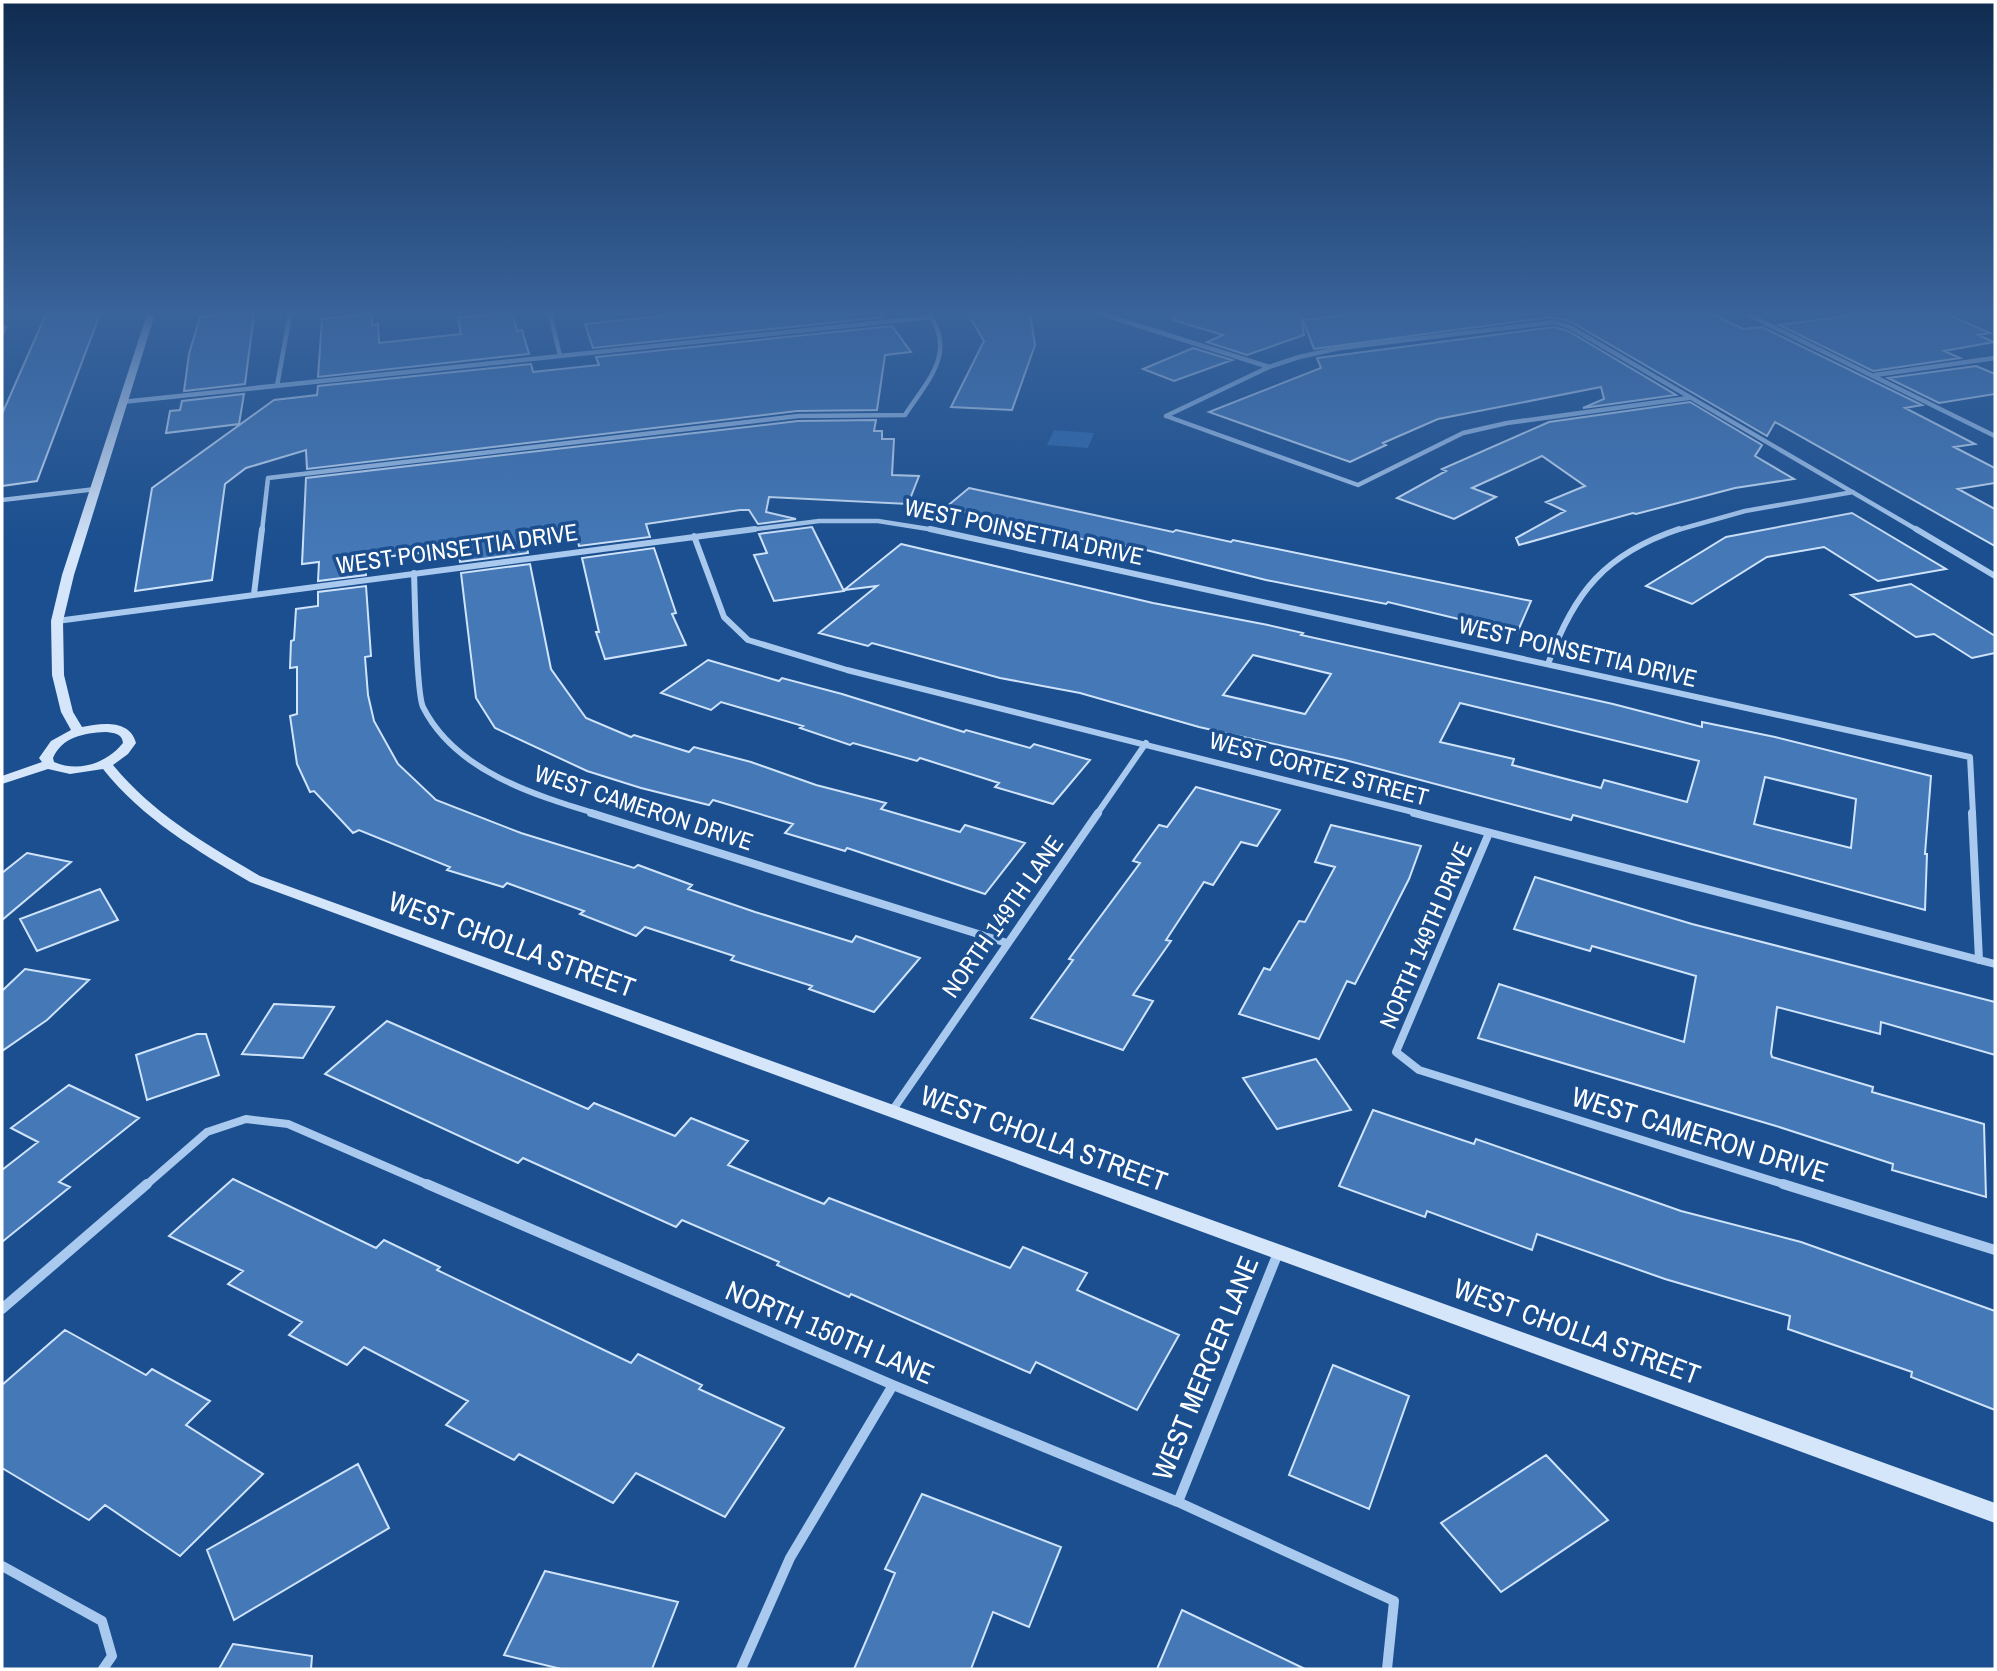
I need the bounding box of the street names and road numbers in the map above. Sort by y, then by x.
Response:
street label: WEST POINSETTIA DRIVE [902,490,1146,572]
street label: WEST POINSETTIA DRIVE [334,515,580,581]
street label: WEST POINSETTIA DRIVE [1456,608,1700,694]
street label: WEST CORTEZ STREET [1206,723,1432,813]
street label: WEST CAMERON DRIVE [531,757,757,857]
street label: NORTH 149TH LANE [934,829,1070,1003]
street label: NORTH 149TH DRIVE [1371,837,1479,1033]
street label: WEST CHOLLA STREET [383,882,641,1006]
street label: WEST CHOLLA STREET [915,1076,1173,1200]
street label: WEST CAMERON DRIVE [1567,1077,1833,1191]
street label: WEST MERCER LANE [1143,1250,1267,1486]
street label: WEST CHOLLA STREET [1448,1269,1706,1393]
street label: NORTH 150TH LANE [720,1271,940,1393]

